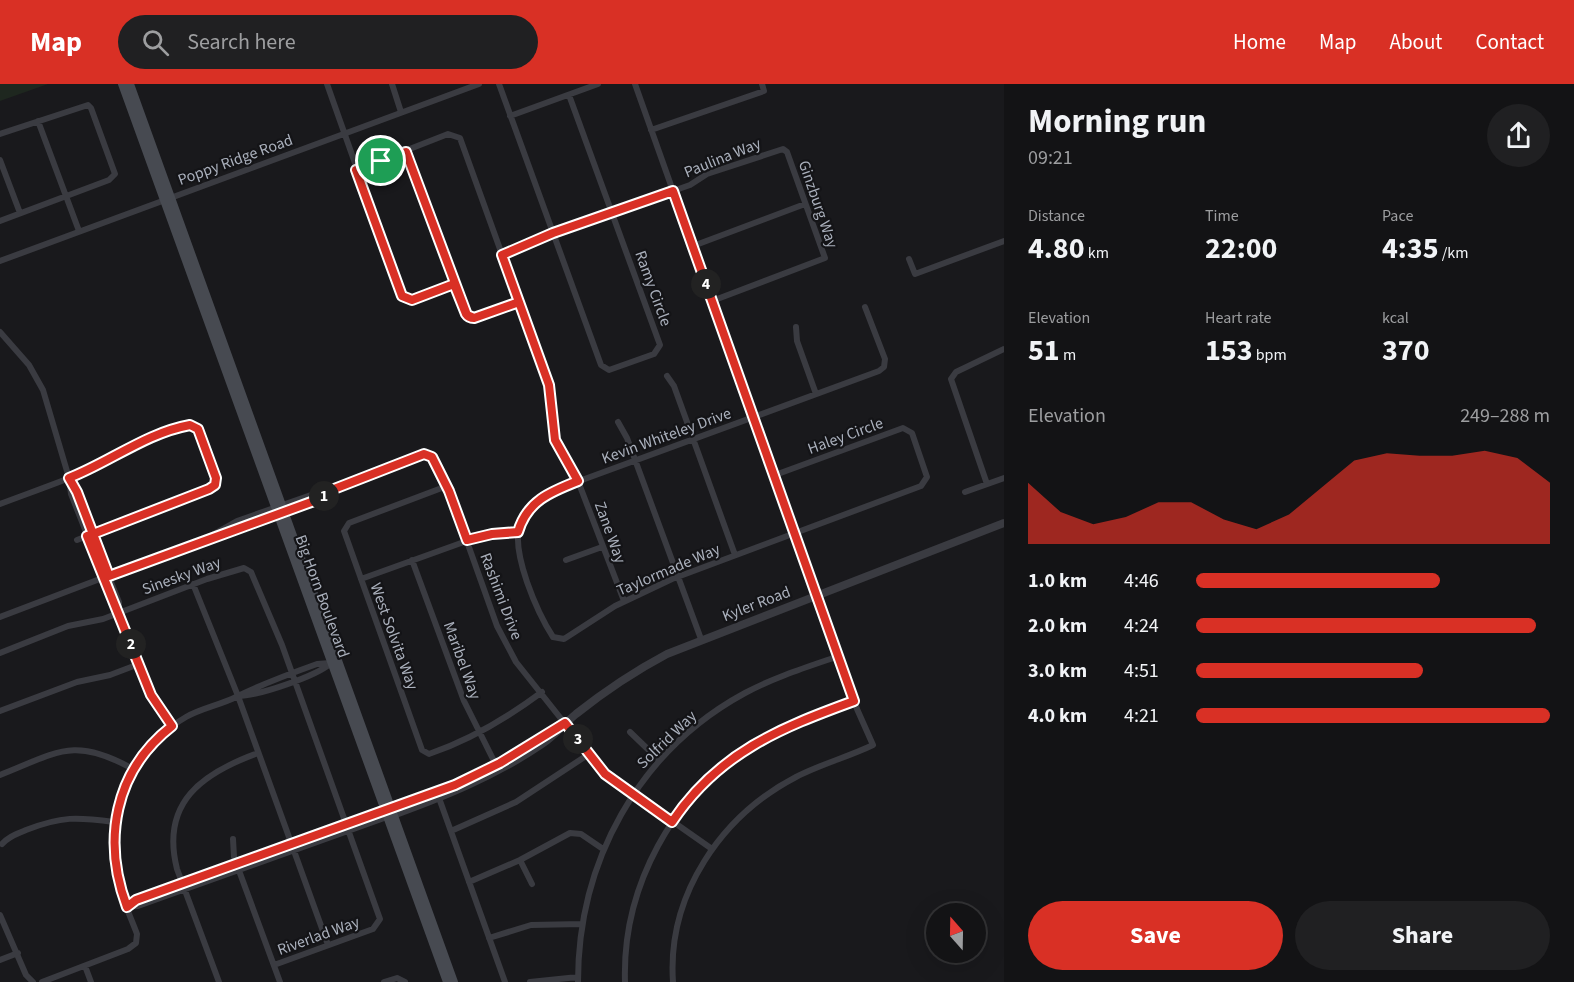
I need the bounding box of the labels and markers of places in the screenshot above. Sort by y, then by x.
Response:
pin [355,135,406,186]
pin: 4 [691,269,721,299]
pin: 1 [309,481,339,511]
pin: 2 [116,629,146,659]
pin: 3 [563,724,593,754]

